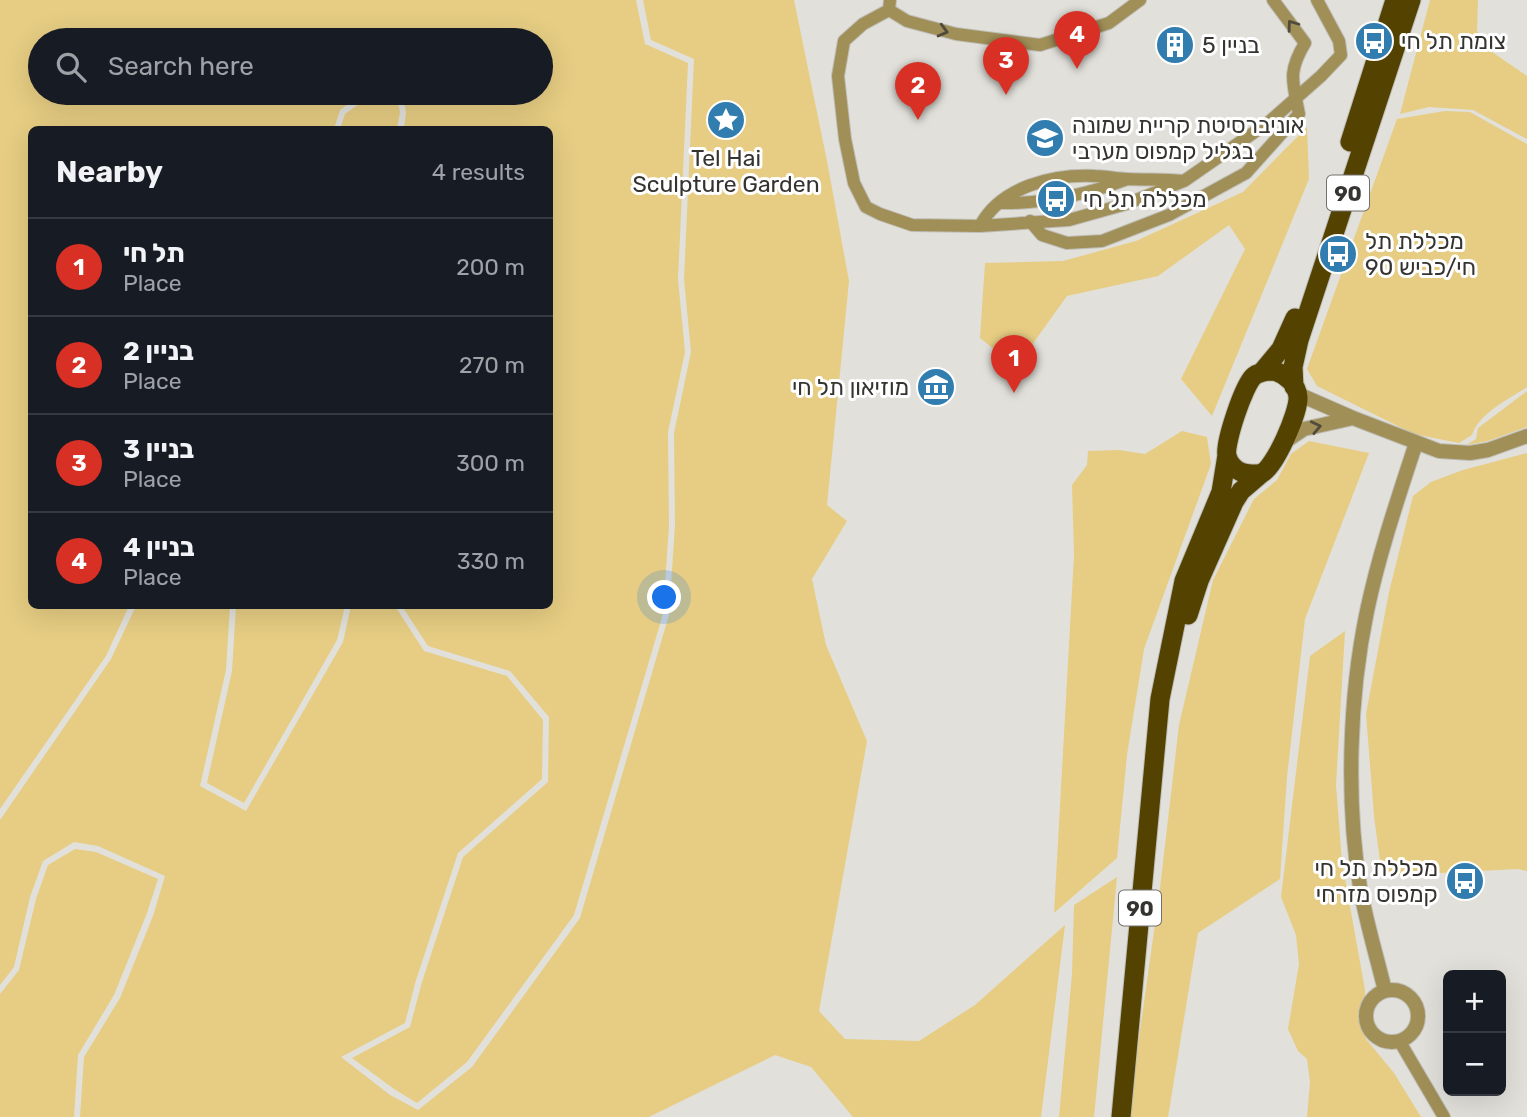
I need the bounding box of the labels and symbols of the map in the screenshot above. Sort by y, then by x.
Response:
pin: 4 [1054,11,1100,69]
one-way arrow [1287,20,1300,33]
bus stop icon: צומת תל חי [1353,20,1395,62]
one-way arrow [937,23,949,37]
building icon: בניין 5 [1154,24,1196,66]
place label: צומת תל חי [1401,27,1506,55]
place label: בניין 5 [1202,31,1260,59]
pin: 3 [983,37,1029,95]
pin: 2 [895,62,941,120]
place icon: Tel Hai Sculpture Garden [705,99,747,141]
place label: אוניברסיטת קריית שמונה בגליל קמפוס מערבי [1072,111,1304,165]
school or university icon: אוניברסיטת קריית שמונה בגליל קמפוס מערבי [1024,117,1066,159]
place label: Tel Hai Sculpture Garden [632,144,820,198]
road number: 90 [1327,176,1369,210]
bus stop icon: מכללת תל חי [1035,178,1077,220]
place label: מכללת תל חי [1083,185,1207,213]
place label: מכללת תל חי/כביש 90 [1365,227,1476,281]
bus stop icon: מכללת תל חי/כביש 90 [1317,233,1359,275]
pin: 1 [991,335,1037,393]
museum icon: מוזיאון תל חי [915,366,957,408]
place label: מוזיאון תל חי [792,373,909,401]
one-way arrow [1310,420,1322,435]
your location [647,580,681,614]
place label: מכללת תל חי קמפוס מזרחי [1314,854,1438,908]
bus stop icon: מכללת תל חי קמפוס מזרחי [1444,860,1486,902]
road number: 90 [1119,890,1161,926]

